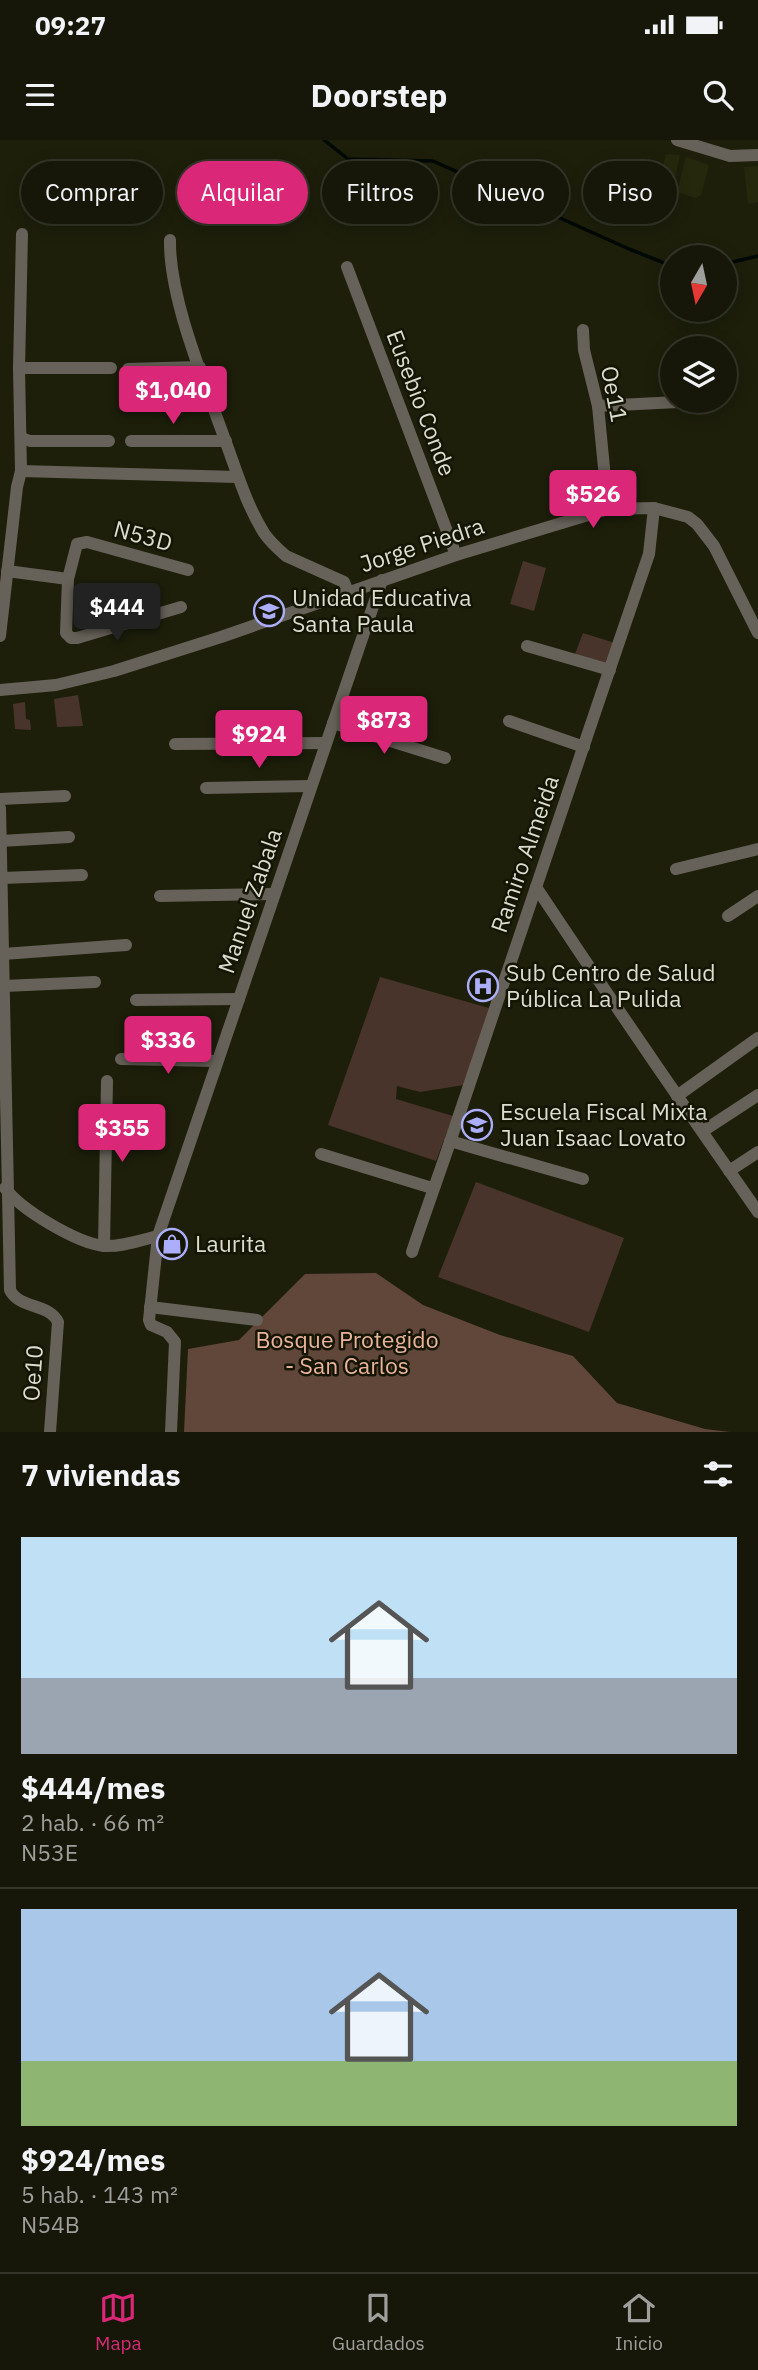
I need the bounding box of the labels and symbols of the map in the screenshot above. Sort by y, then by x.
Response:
north arrow [660,245,737,322]
street label: Eusebio Conde [380,325,464,480]
street label: Oe11 [595,363,635,424]
pin: $1,040 [116,366,230,426]
pin: $526 [552,470,634,530]
street label: Jorge Piedra [356,510,488,578]
street label: N53D [111,513,176,557]
place label: Unidad Educativa Santa Paula [292,582,471,638]
pin: $444 [76,584,158,643]
school or university icon: Unidad Educativa Santa Paula [252,594,286,628]
pin: $873 [343,696,425,756]
pin: $924 [218,710,300,770]
street label: Ramiro Almeida [483,771,565,936]
street label: Manuel Zabala [210,824,288,977]
place label: Sub Centro de Salud Pública La Pulida [506,957,716,1013]
hospital icon: Sub Centro de Salud Pública La Pulida [466,969,500,1003]
pin: $336 [127,1016,209,1076]
place label: Escuela Fiscal Mixta Juan Isaac Lovato [500,1096,708,1152]
pin: $355 [81,1104,163,1164]
school or university icon: Escuela Fiscal Mixta Juan Isaac Lovato [460,1108,494,1142]
shop icon: Laurita [155,1227,189,1261]
place label: Laurita [195,1228,266,1258]
park label: Bosque Protegido - San Carlos [255,1324,439,1380]
street label: Oe10 [15,1344,49,1402]

